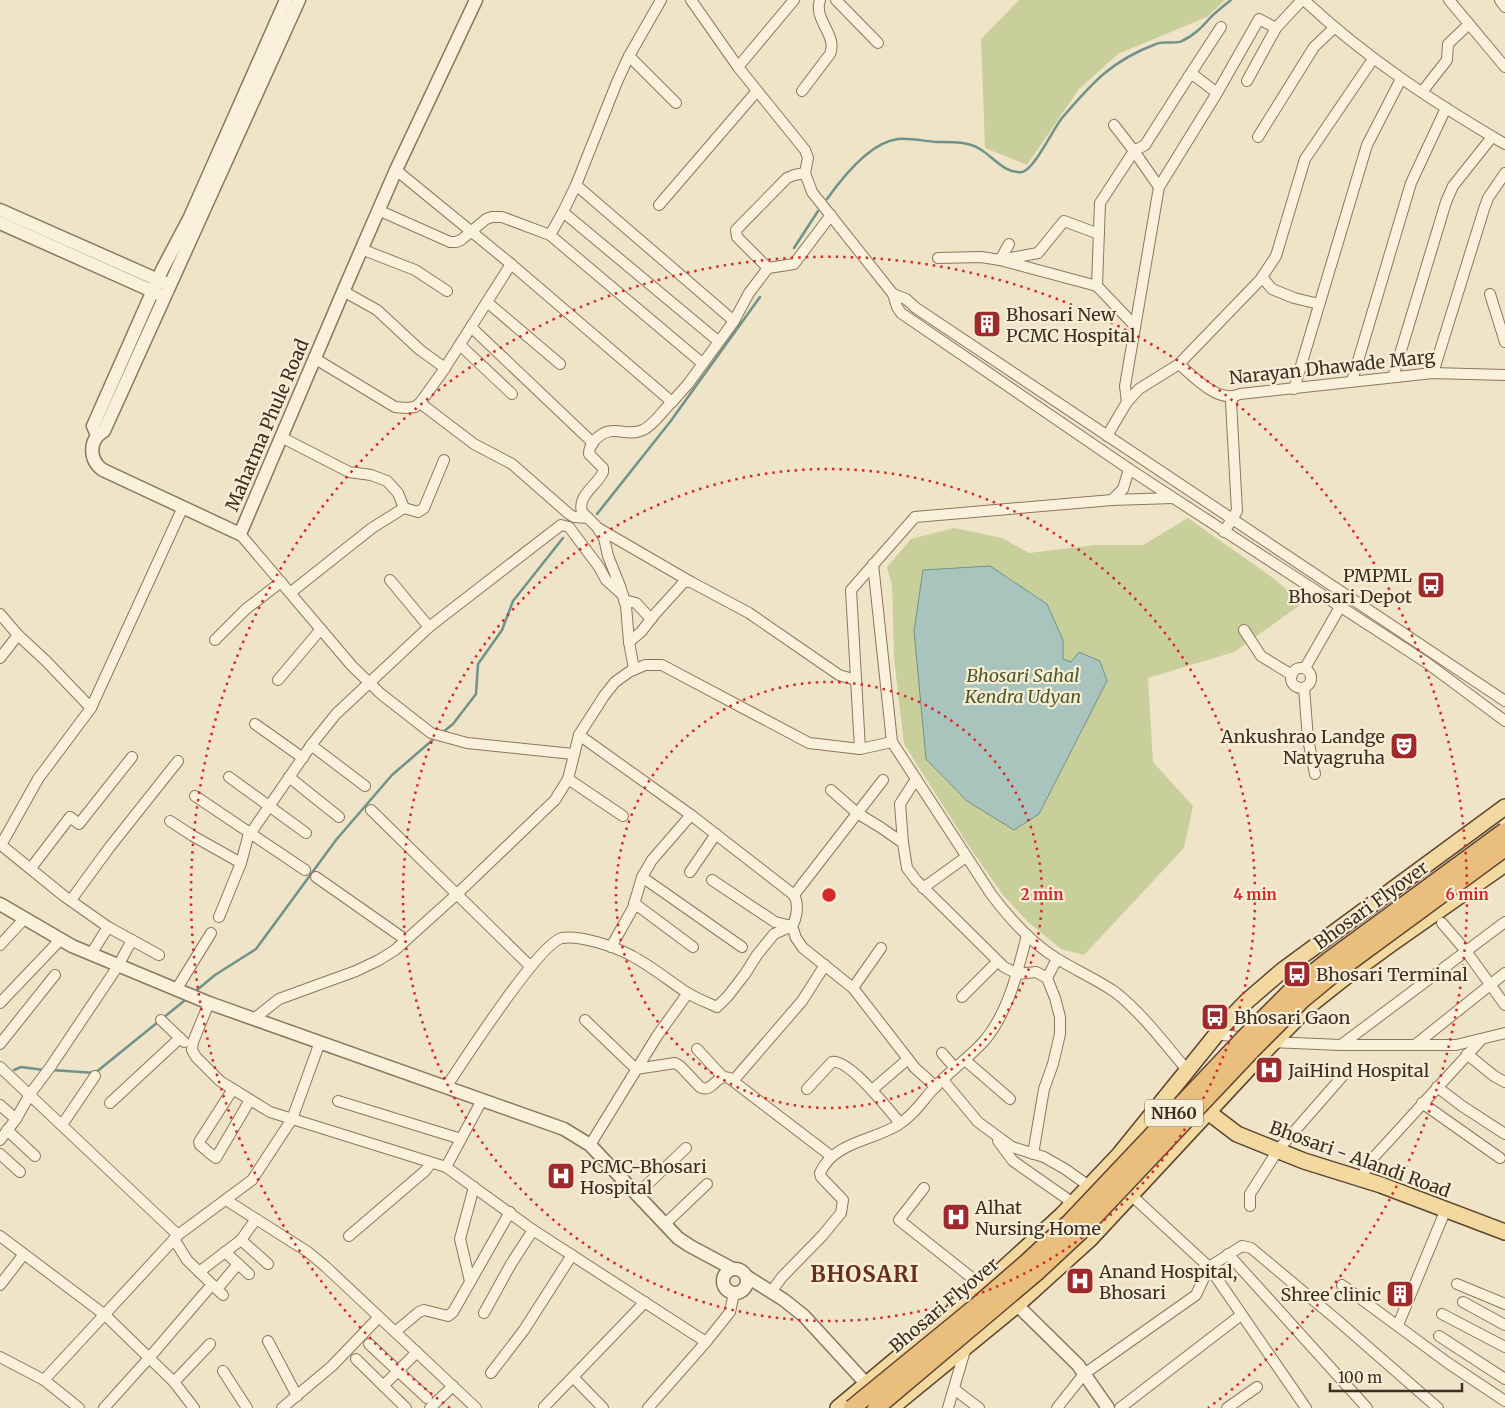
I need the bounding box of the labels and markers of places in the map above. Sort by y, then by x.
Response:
place label: Bhosari New PCMC Hospital [1006,303,1136,347]
building icon: Bhosari New PCMC Hospital [972,309,1002,339]
place label: PMPML Bhosari Depot [1288,564,1412,608]
bus stop icon: PMPML Bhosari Depot [1416,570,1446,600]
place label: Ankushrao Landge Natyagruha [1220,725,1385,769]
theatre icon: Ankushrao Landge Natyagruha [1389,731,1419,761]
centre of rings [820,886,838,904]
bus stop icon: Bhosari Terminal [1282,959,1312,989]
place label: Bhosari Terminal [1316,963,1468,986]
bus stop icon: Bhosari Gaon [1200,1002,1230,1032]
place label: Bhosari Gaon [1234,1006,1351,1029]
hospital icon: JaiHind Hospital [1254,1055,1284,1085]
place label: JaiHind Hospital [1287,1059,1430,1082]
place label: PCMC-Bhosari Hospital [580,1155,707,1199]
hospital icon: PCMC-Bhosari Hospital [546,1161,576,1191]
place label: Alhat Nursing Home [974,1196,1101,1240]
hospital icon: Alhat Nursing Home [941,1202,971,1232]
place label: Anand Hospital, Bhosari [1098,1260,1237,1304]
hospital icon: Anand Hospital, Bhosari [1065,1266,1095,1296]
building icon: Shree clinic [1385,1279,1415,1309]
place label: Shree clinic [1280,1283,1381,1306]

